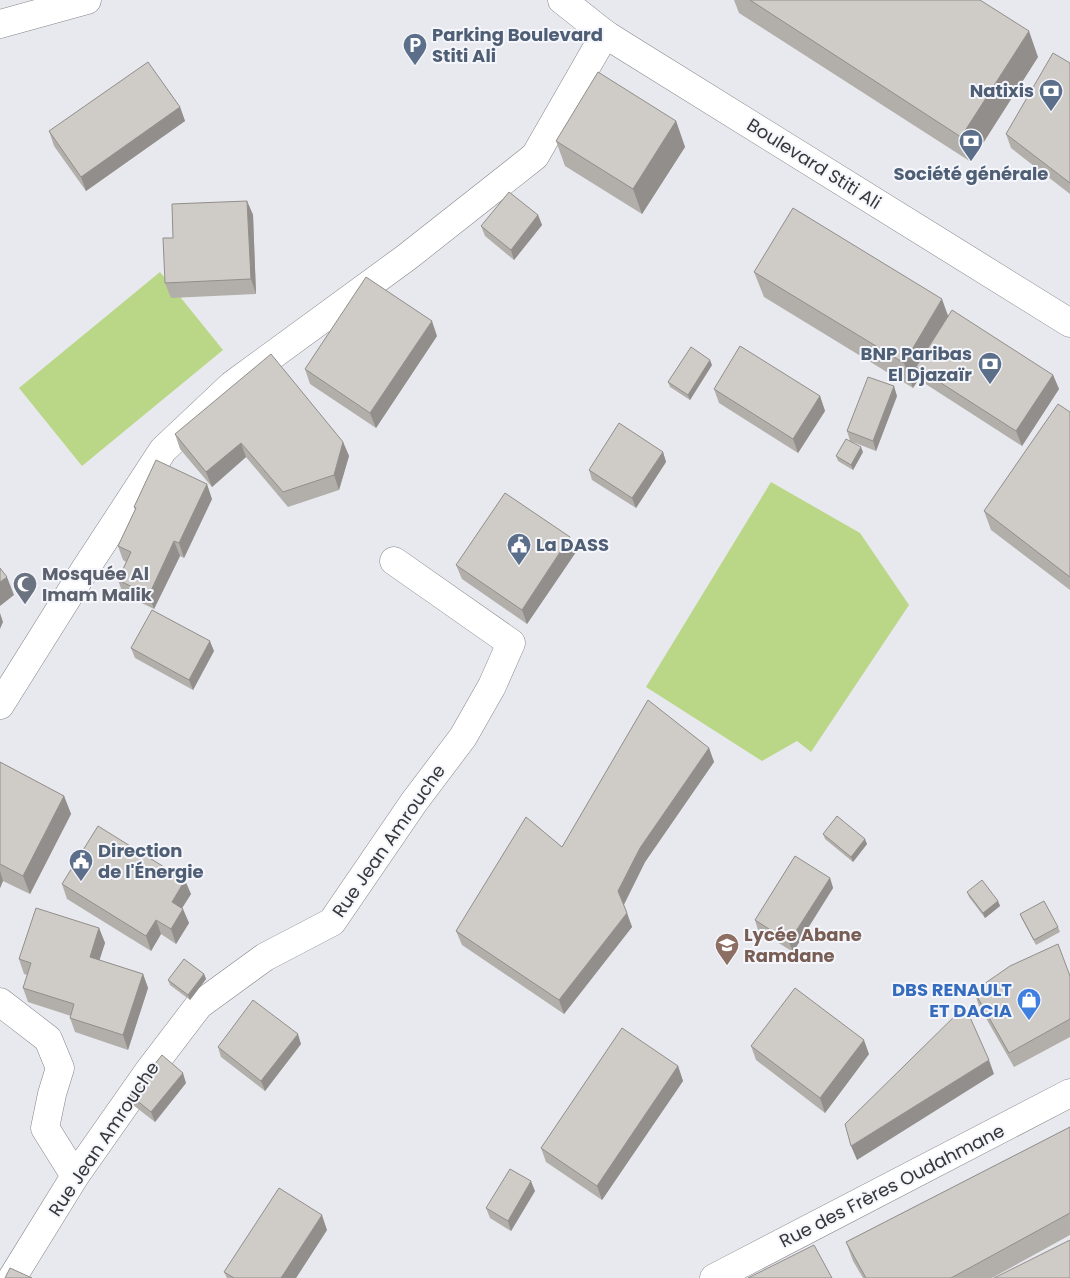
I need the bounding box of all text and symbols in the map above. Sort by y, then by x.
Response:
place label: Parking Boulevard Stiti Ali [432,22,603,68]
parking icon: Parking Boulevard Stiti Ali [402,32,428,66]
place label: Natixis [970,78,1034,103]
bank icon: Natixis [1038,78,1064,112]
street label: Boulevard Stiti Ali [742,112,886,215]
bank icon: Société générale [958,128,984,162]
place label: Société générale [894,161,1048,186]
place label: BNP Paribas El Djazaïr [861,341,972,387]
bank icon: BNP Paribas El Djazaïr [977,351,1003,385]
public building icon: La DASS [506,532,532,566]
place label: La DASS [536,532,609,557]
place label: Mosquée Al Imam Malik [42,561,153,607]
mosque icon: Mosquée Al Imam Malik [12,571,38,605]
street label: Rue Jean Amrouche [326,759,451,922]
place label: Direction de l'Énergie [98,838,204,884]
public building icon: Direction de l'Énergie [68,848,94,882]
place label: Lycée Abane Ramdane [744,922,862,968]
school or university icon: Lycée Abane Ramdane [714,932,740,966]
place label: DBS RENAULT ET DACIA [892,977,1012,1023]
shop icon: DBS RENAULT ET DACIA [1016,987,1042,1021]
street label: Rue Jean Amrouche [42,1056,165,1221]
street label: Rue des Frères Oudahmane [775,1118,1009,1253]

